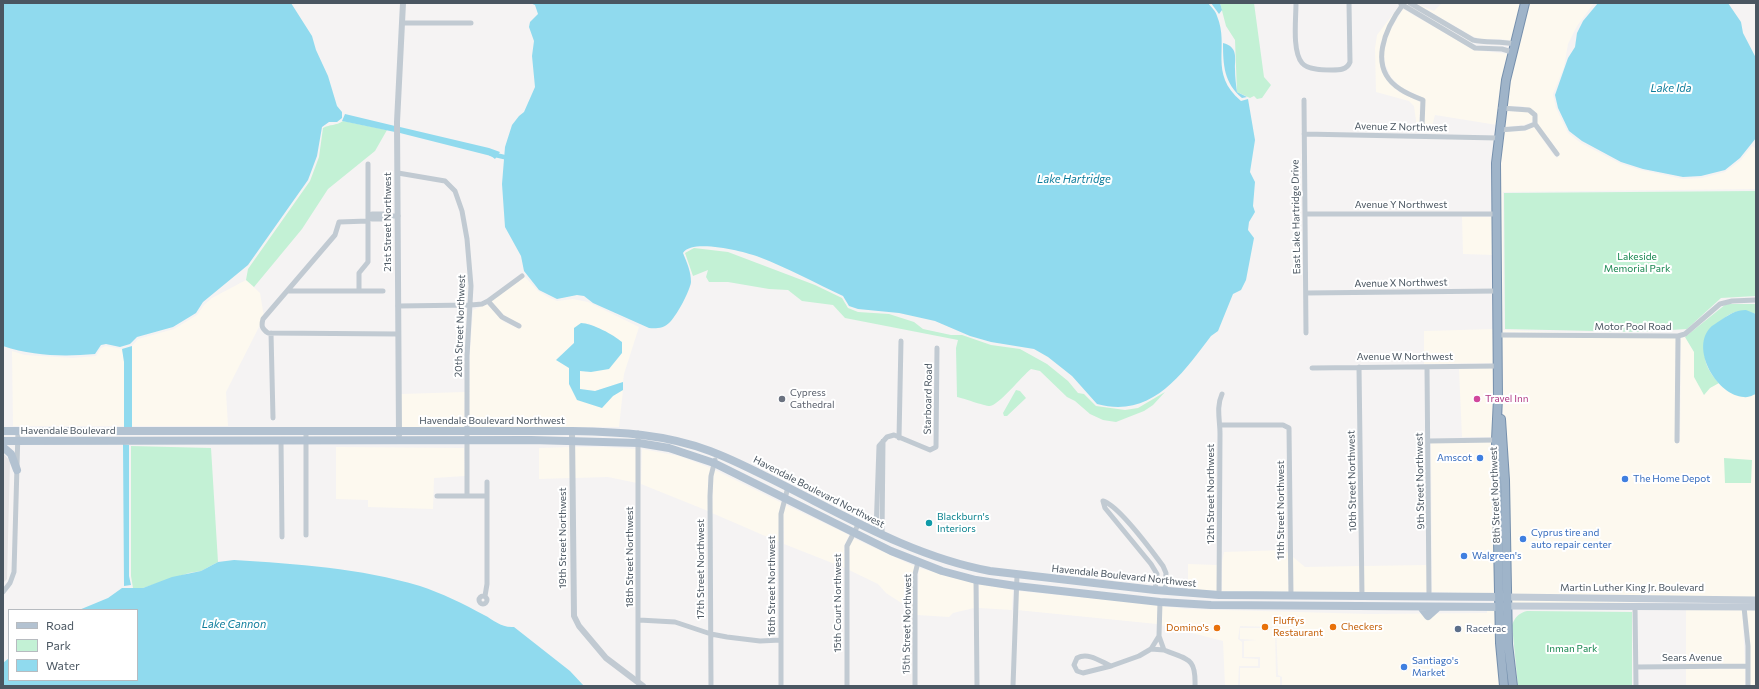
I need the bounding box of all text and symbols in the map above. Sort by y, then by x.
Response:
water label: Lake Ida [1651,81,1691,95]
street label: Avenue Z Northwest [1354,120,1448,134]
street label: East Lake Hartridge Drive [1289,159,1303,275]
street label: 21st Street Northwest [382,172,394,272]
water label: Lake Hartridge [1037,172,1111,186]
street label: Avenue Y Northwest [1355,199,1447,211]
park label: Lakeside Memorial Park [1604,251,1670,274]
street label: 20th Street Northwest [452,274,468,378]
street label: Avenue X Northwest [1354,276,1448,290]
street label: Motor Pool Road [1594,321,1672,333]
street label: Avenue W Northwest [1357,351,1453,363]
street label: Starboard Road [921,363,935,435]
place label: Cypress Cathedral [790,387,835,410]
place label: Travel Inn [1485,393,1529,405]
marker: Cypress Cathedral [777,394,787,404]
marker: Travel Inn [1472,394,1482,404]
street label: Havendale Boulevard Northwest [419,415,565,427]
street label: Havendale Boulevard [21,425,115,437]
street label: 10th Street Northwest [1345,430,1359,532]
street label: 9th Street Northwest [1413,432,1427,530]
street label: 12th Street Northwest [1205,444,1217,544]
street label: 8th Street Northwest [1487,446,1503,544]
place label: Amscot [1437,452,1472,464]
marker: Amscot [1475,453,1485,463]
street label: Havendale Boulevard Northwest [751,454,887,530]
street label: 11th Street Northwest [1275,460,1287,560]
place label: The Home Depot [1633,473,1710,485]
marker: The Home Depot [1620,474,1630,484]
street label: 19th Street Northwest [557,487,569,589]
street label: 18th Street Northwest [624,506,636,608]
place label: Blackburn's Interiors [937,511,989,534]
marker: Blackburn's Interiors [924,518,934,528]
street label: 17th Street Northwest [695,519,707,619]
place label: Cyprus tire and auto repair center [1531,527,1612,550]
marker: Cyprus tire and auto repair center [1518,534,1528,544]
street label: 16th Street Northwest [766,535,778,637]
place label: Walgreen's [1472,550,1522,562]
marker: Walgreen's [1459,551,1469,561]
street label: 15th Court Northwest [832,553,844,653]
street label: Havendale Boulevard Northwest [1051,562,1197,590]
street label: 15th Street Northwest [900,573,914,675]
street label: Martin Luther King Jr. Boulevard [1560,582,1704,594]
legend [8,609,138,681]
place label: Fluffys Restaurant [1273,615,1323,638]
water label: Lake Cannon [202,617,266,631]
text: Road [46,618,74,632]
place label: Checkers [1341,621,1383,633]
place label: Domino's [1166,622,1209,634]
marker: Fluffys Restaurant [1260,622,1270,632]
marker: Checkers [1328,622,1338,632]
marker: Domino's [1212,623,1222,633]
place label: Racetrac [1466,623,1506,635]
marker: Racetrac [1453,624,1463,634]
text: Park [46,638,71,652]
park label: Inman Park [1546,643,1598,655]
street label: Sears Avenue [1662,652,1722,664]
place label: Santiago's Market [1412,655,1459,678]
text: Water [46,658,80,672]
marker: Santiago's Market [1399,662,1409,672]

